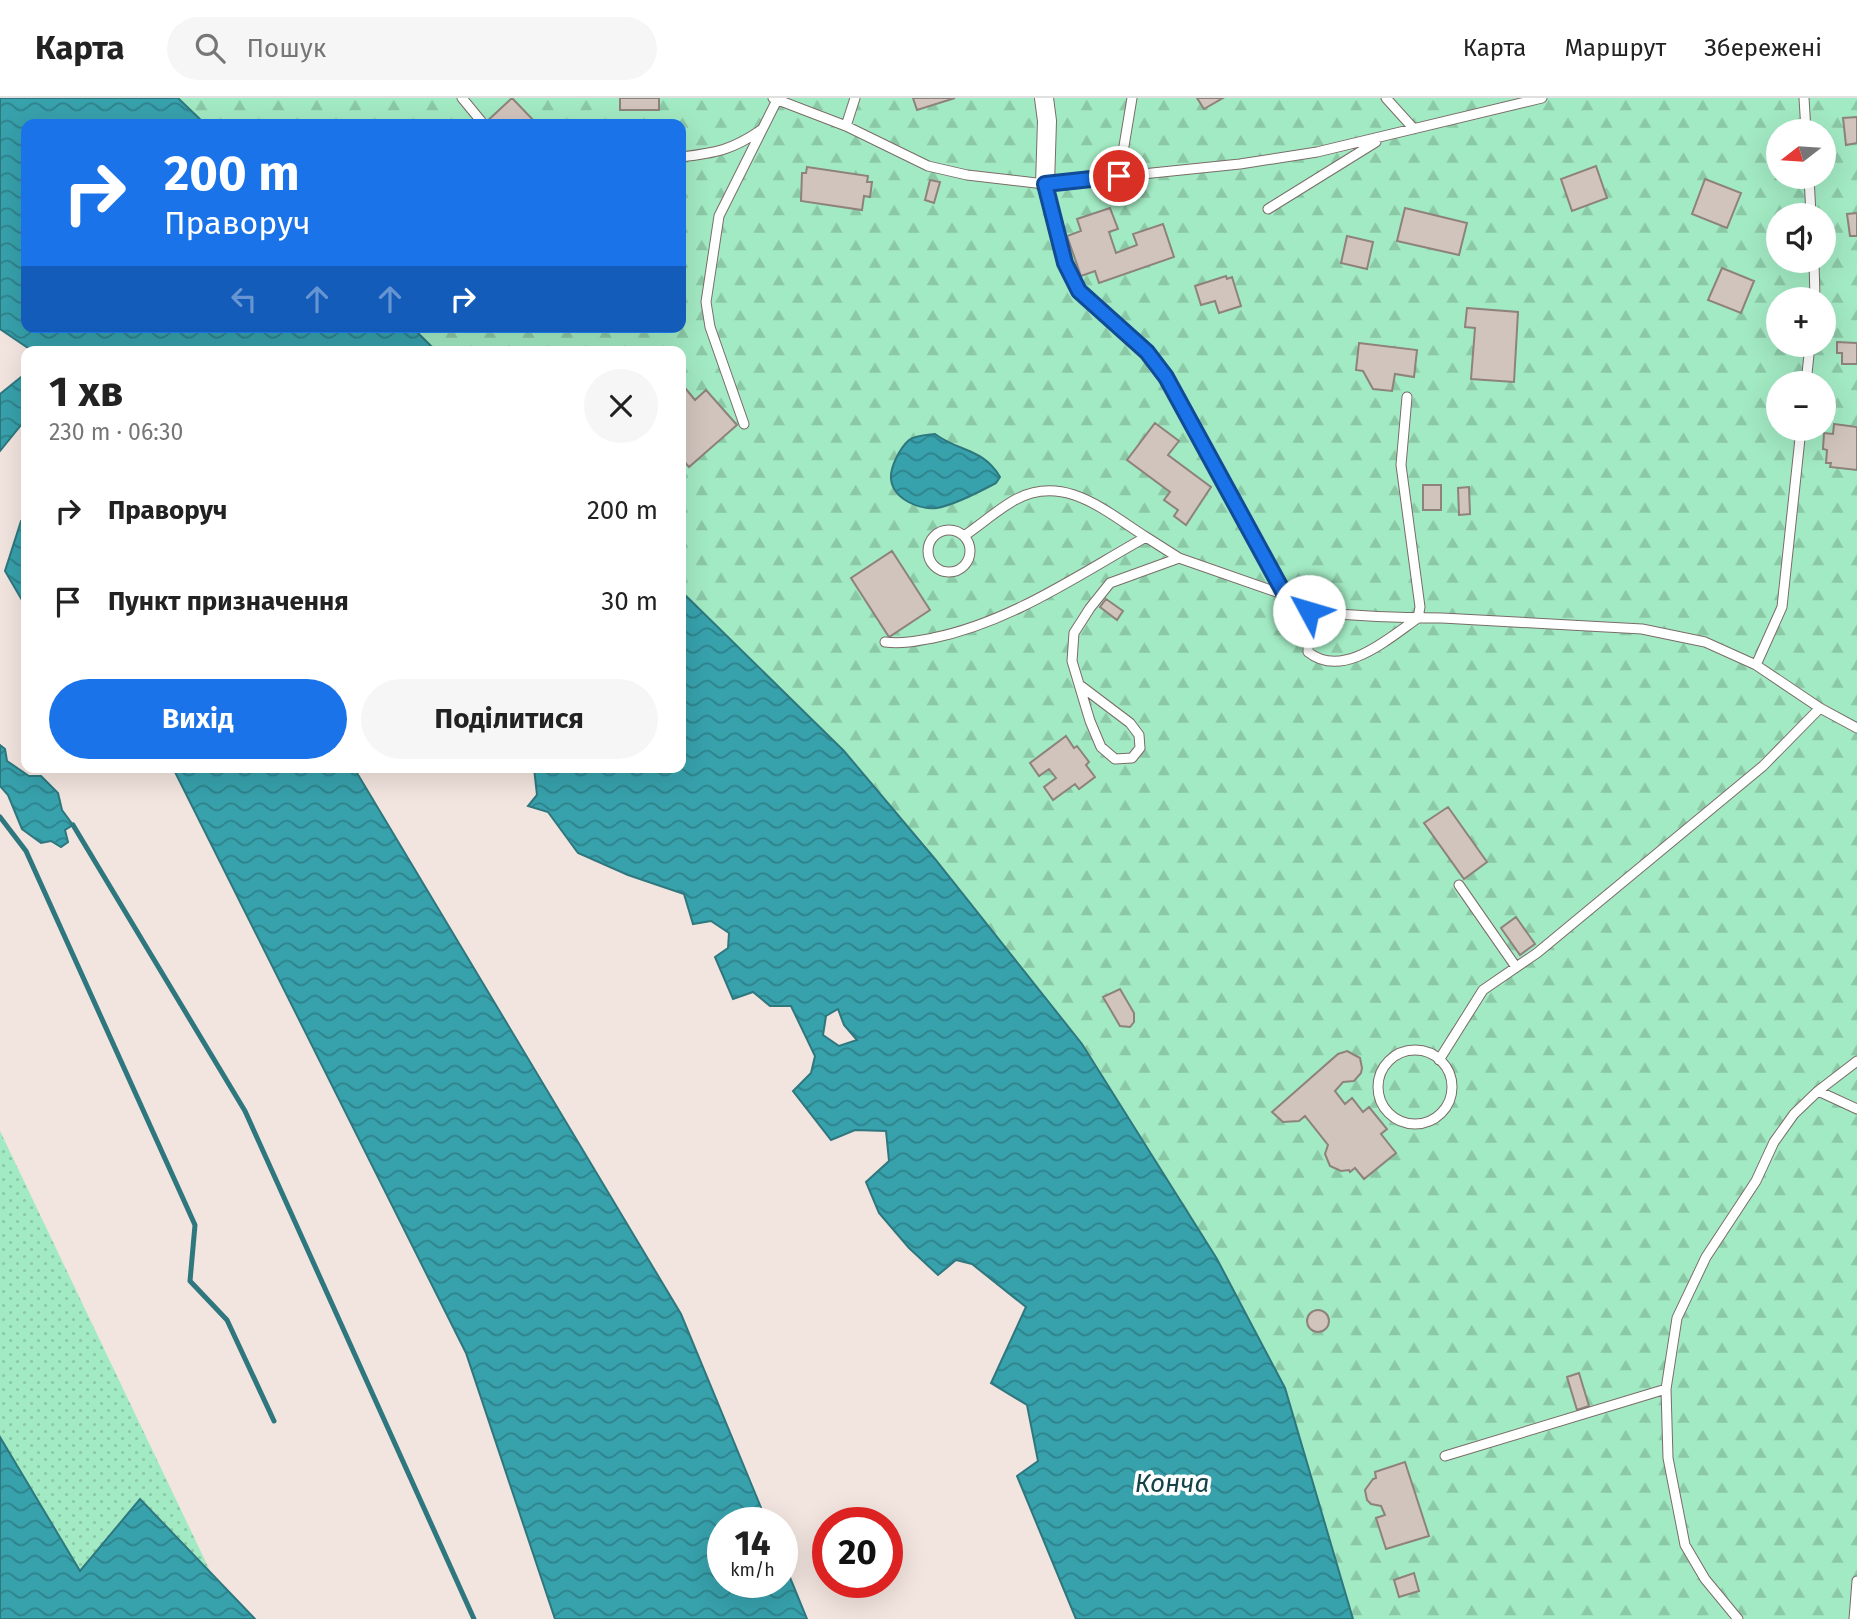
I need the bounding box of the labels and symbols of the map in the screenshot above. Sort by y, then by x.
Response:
north arrow [1766,119,1836,189]
pin [1089,146,1149,206]
position arrow [1272,574,1346,648]
water label: Конча [1135,1468,1209,1499]
speed limit sign: 20 [812,1507,903,1598]

